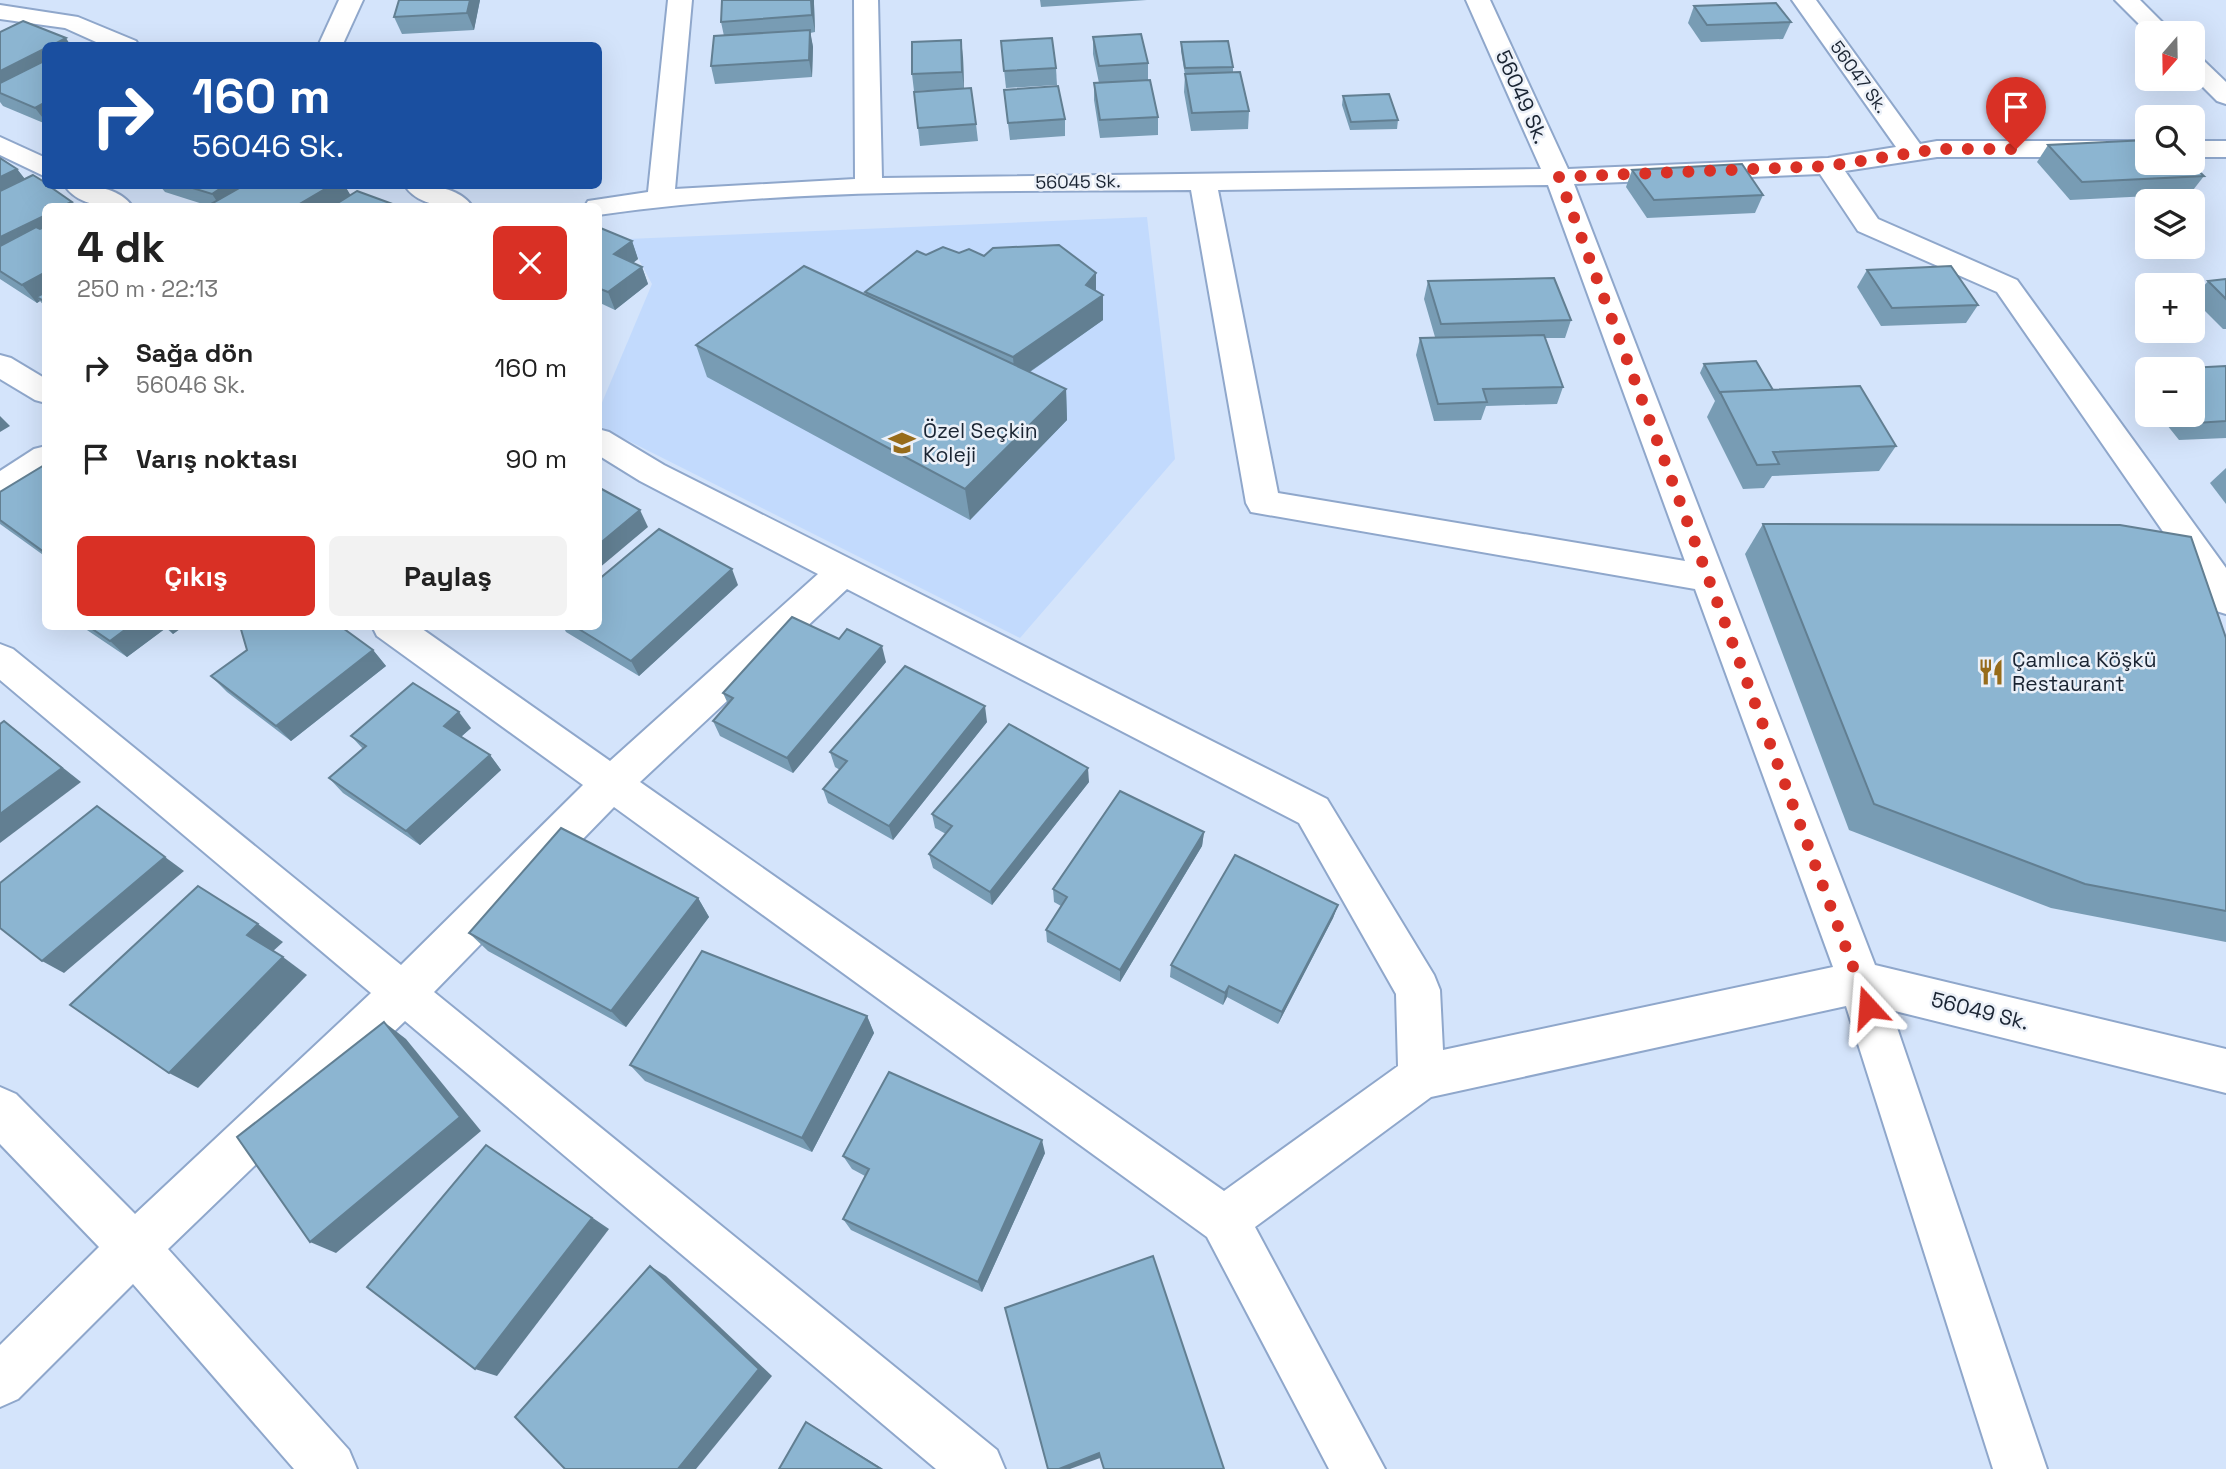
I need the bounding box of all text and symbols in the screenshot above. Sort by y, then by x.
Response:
north arrow [2135,21,2205,91]
map controls [2135,21,2205,427]
street label: 56047 Sk. [1825,36,1893,117]
street label: 56049 Sk. [1490,46,1555,148]
text: 160 m [192,65,330,127]
icon: right [77,70,168,161]
pin [1986,77,2046,149]
icon: arrive [1997,88,2035,126]
button: search [2135,105,2205,175]
text: 56046 Sk. [192,126,344,166]
street label: 56045 Sk. [1035,169,1121,194]
button: layers [2135,189,2205,259]
text: 4 dk [77,221,165,274]
button: close [493,226,567,300]
button: + [2135,273,2205,343]
text: 250 m · 22:13 [77,274,218,304]
text: Sağa dön [136,336,253,370]
icon: right [77,349,115,387]
text: 160 m [495,351,567,385]
button: − [2135,357,2205,427]
text: 56046 Sk. [136,370,245,400]
place label: Özel Seçkin Koleji [923,417,1038,468]
school or university icon: Özel Seçkin Koleji [887,428,917,458]
icon: arrive [77,440,115,478]
text: Varış noktası [136,442,298,476]
text: 90 m [505,442,567,476]
button: Çıkış [77,536,315,616]
button: Paylaş [329,536,567,616]
place label: Çamlıca Köşkü Restaurant [2012,646,2157,697]
restaurant icon: Çamlıca Köşkü Restaurant [1976,657,2006,687]
position arrow [1831,970,1905,1044]
street label: 56049 Sk. [1928,985,2032,1036]

